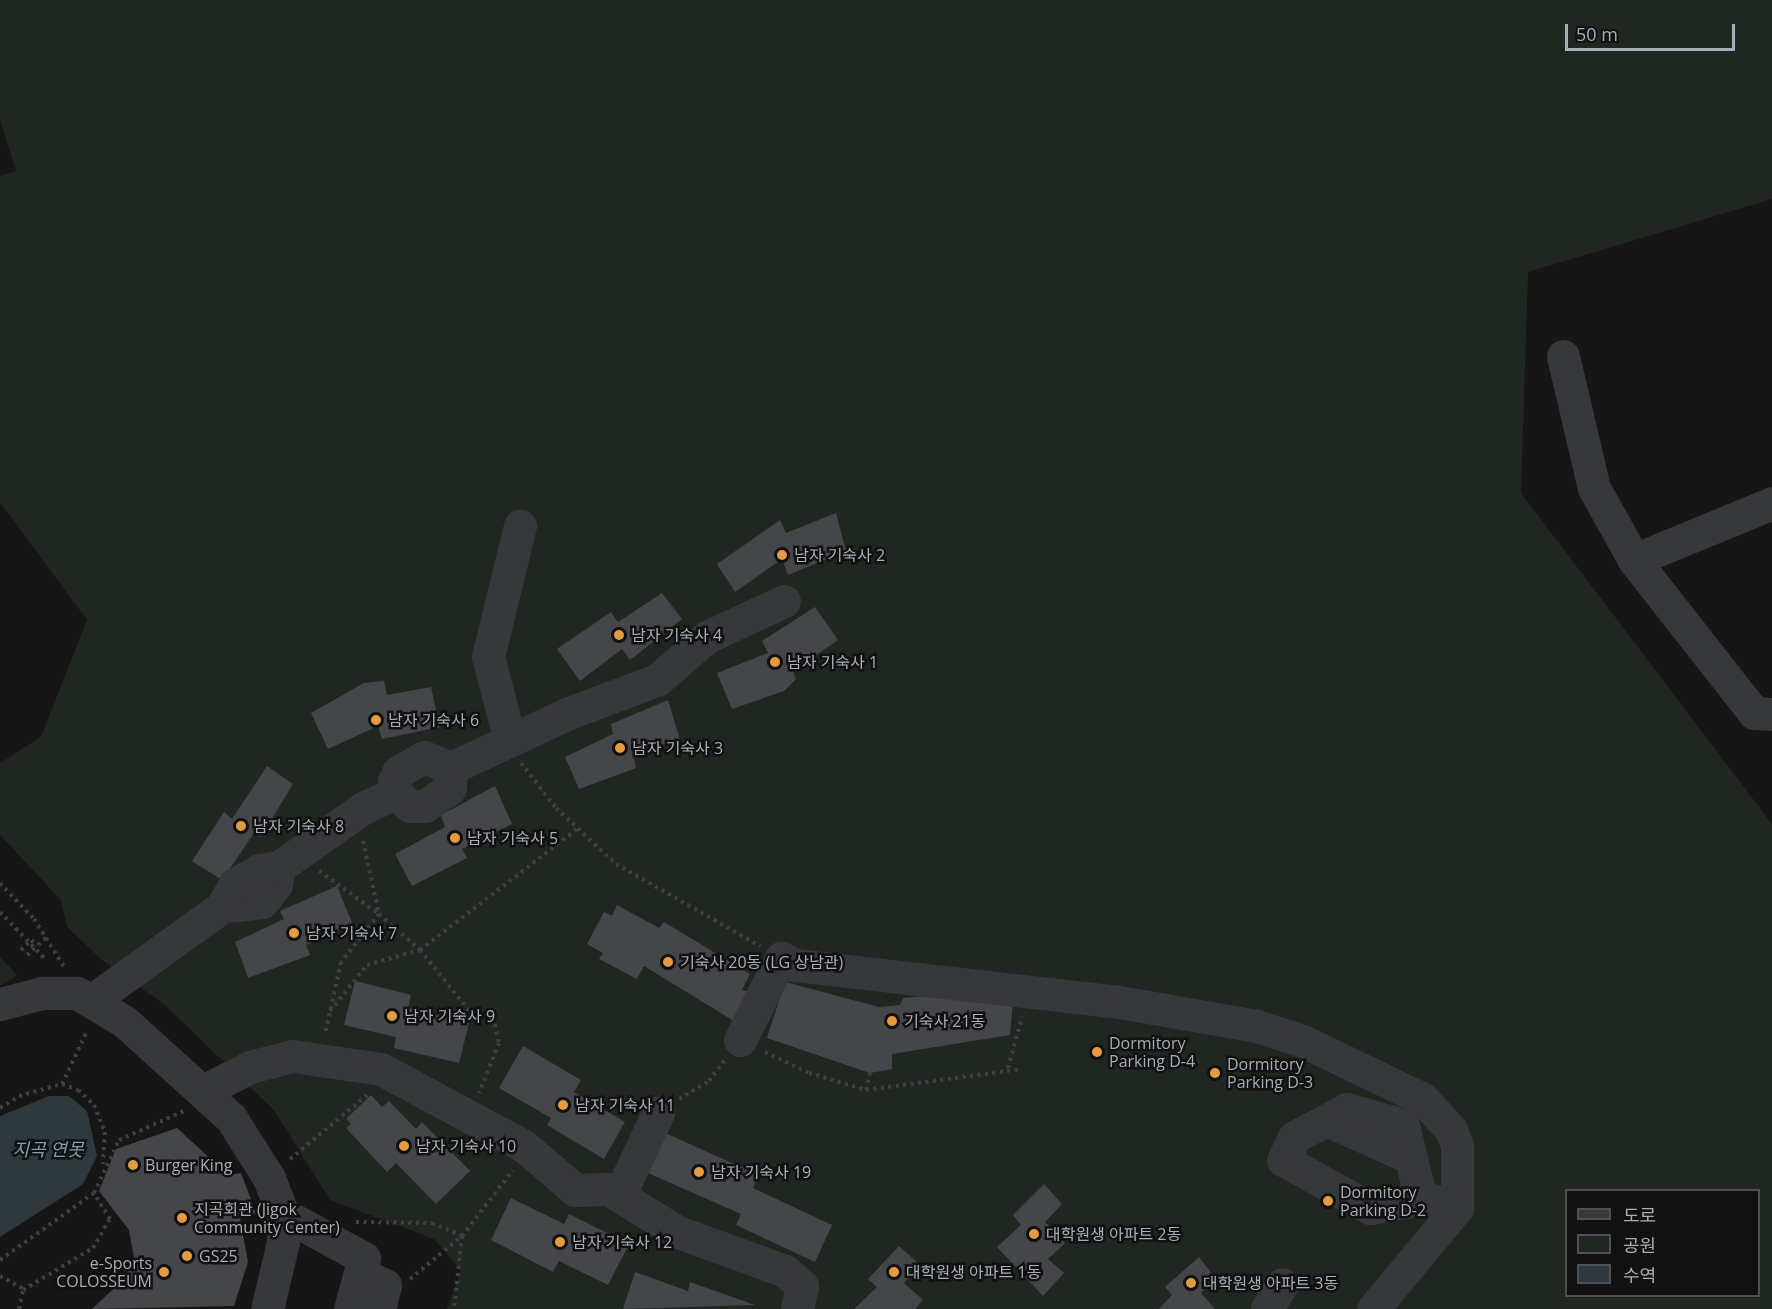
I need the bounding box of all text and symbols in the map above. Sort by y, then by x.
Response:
scale bar [1568,12,1738,50]
text: 50 m [1576,22,1618,46]
place label: 남자 기숙사 2 [794,545,885,565]
marker: 남자 기숙사 2 [775,548,789,562]
place label: 남자 기숙사 4 [631,625,722,645]
marker: 남자 기숙사 4 [612,628,626,642]
place label: 남자 기숙사 1 [787,652,878,672]
marker: 남자 기숙사 1 [768,655,782,669]
place label: 남자 기숙사 6 [388,710,479,730]
marker: 남자 기숙사 6 [369,713,383,727]
place label: 남자 기숙사 3 [632,738,723,758]
marker: 남자 기숙사 3 [613,741,627,755]
place label: 남자 기숙사 8 [253,816,344,836]
marker: 남자 기숙사 8 [234,819,248,833]
place label: 남자 기숙사 5 [467,828,558,848]
marker: 남자 기숙사 5 [448,831,462,845]
place label: 남자 기숙사 7 [306,923,397,943]
marker: 남자 기숙사 7 [287,926,301,940]
place label: 기숙사 20동 (LG 상남관) [680,952,843,972]
marker: 기숙사 20동 (LG 상남관) [661,955,675,969]
place label: 남자 기숙사 9 [404,1006,495,1026]
marker: 남자 기숙사 9 [385,1009,399,1023]
place label: 기숙사 21동 [904,1011,985,1031]
marker: 기숙사 21동 [885,1014,899,1028]
place label: Dormitory Parking D-4 [1109,1033,1195,1071]
marker: Dormitory Parking D-4 [1090,1045,1104,1059]
place label: Dormitory Parking D-3 [1227,1054,1313,1092]
marker: Dormitory Parking D-3 [1208,1066,1222,1080]
place label: 남자 기숙사 11 [575,1095,675,1115]
marker: 남자 기숙사 11 [556,1098,570,1112]
place label: 남자 기숙사 10 [416,1136,516,1156]
water label: 지곡 연못 [13,1138,83,1160]
marker: 남자 기숙사 10 [397,1139,411,1153]
place label: Burger King [145,1155,232,1175]
marker: Burger King [126,1158,140,1172]
place label: 남자 기숙사 19 [711,1162,811,1182]
marker: 남자 기숙사 19 [692,1165,706,1179]
place label: Dormitory Parking D-2 [1340,1182,1426,1220]
legend [1565,1189,1760,1297]
marker: Dormitory Parking D-2 [1321,1194,1335,1208]
place label: 지곡회관 (Jigok Community Center) [194,1199,340,1237]
text: 도로 [1623,1203,1656,1227]
marker: 지곡회관 (Jigok Community Center) [175,1211,189,1225]
place label: 대학원생 아파트 2동 [1046,1224,1181,1244]
marker: 대학원생 아파트 2동 [1027,1227,1041,1241]
place label: 남자 기숙사 12 [572,1232,672,1252]
text: 공원 [1623,1233,1656,1257]
marker: 남자 기숙사 12 [553,1235,567,1249]
place label: GS25 [199,1246,238,1266]
marker: GS25 [180,1249,194,1263]
place label: e-Sports COLOSSEUM [56,1253,152,1291]
place label: 대학원생 아파트 1동 [906,1262,1041,1282]
text: 수역 [1623,1263,1656,1287]
marker: e-Sports COLOSSEUM [157,1265,171,1279]
marker: 대학원생 아파트 1동 [887,1265,901,1279]
place label: 대학원생 아파트 3동 [1203,1273,1338,1293]
marker: 대학원생 아파트 3동 [1184,1276,1198,1290]

